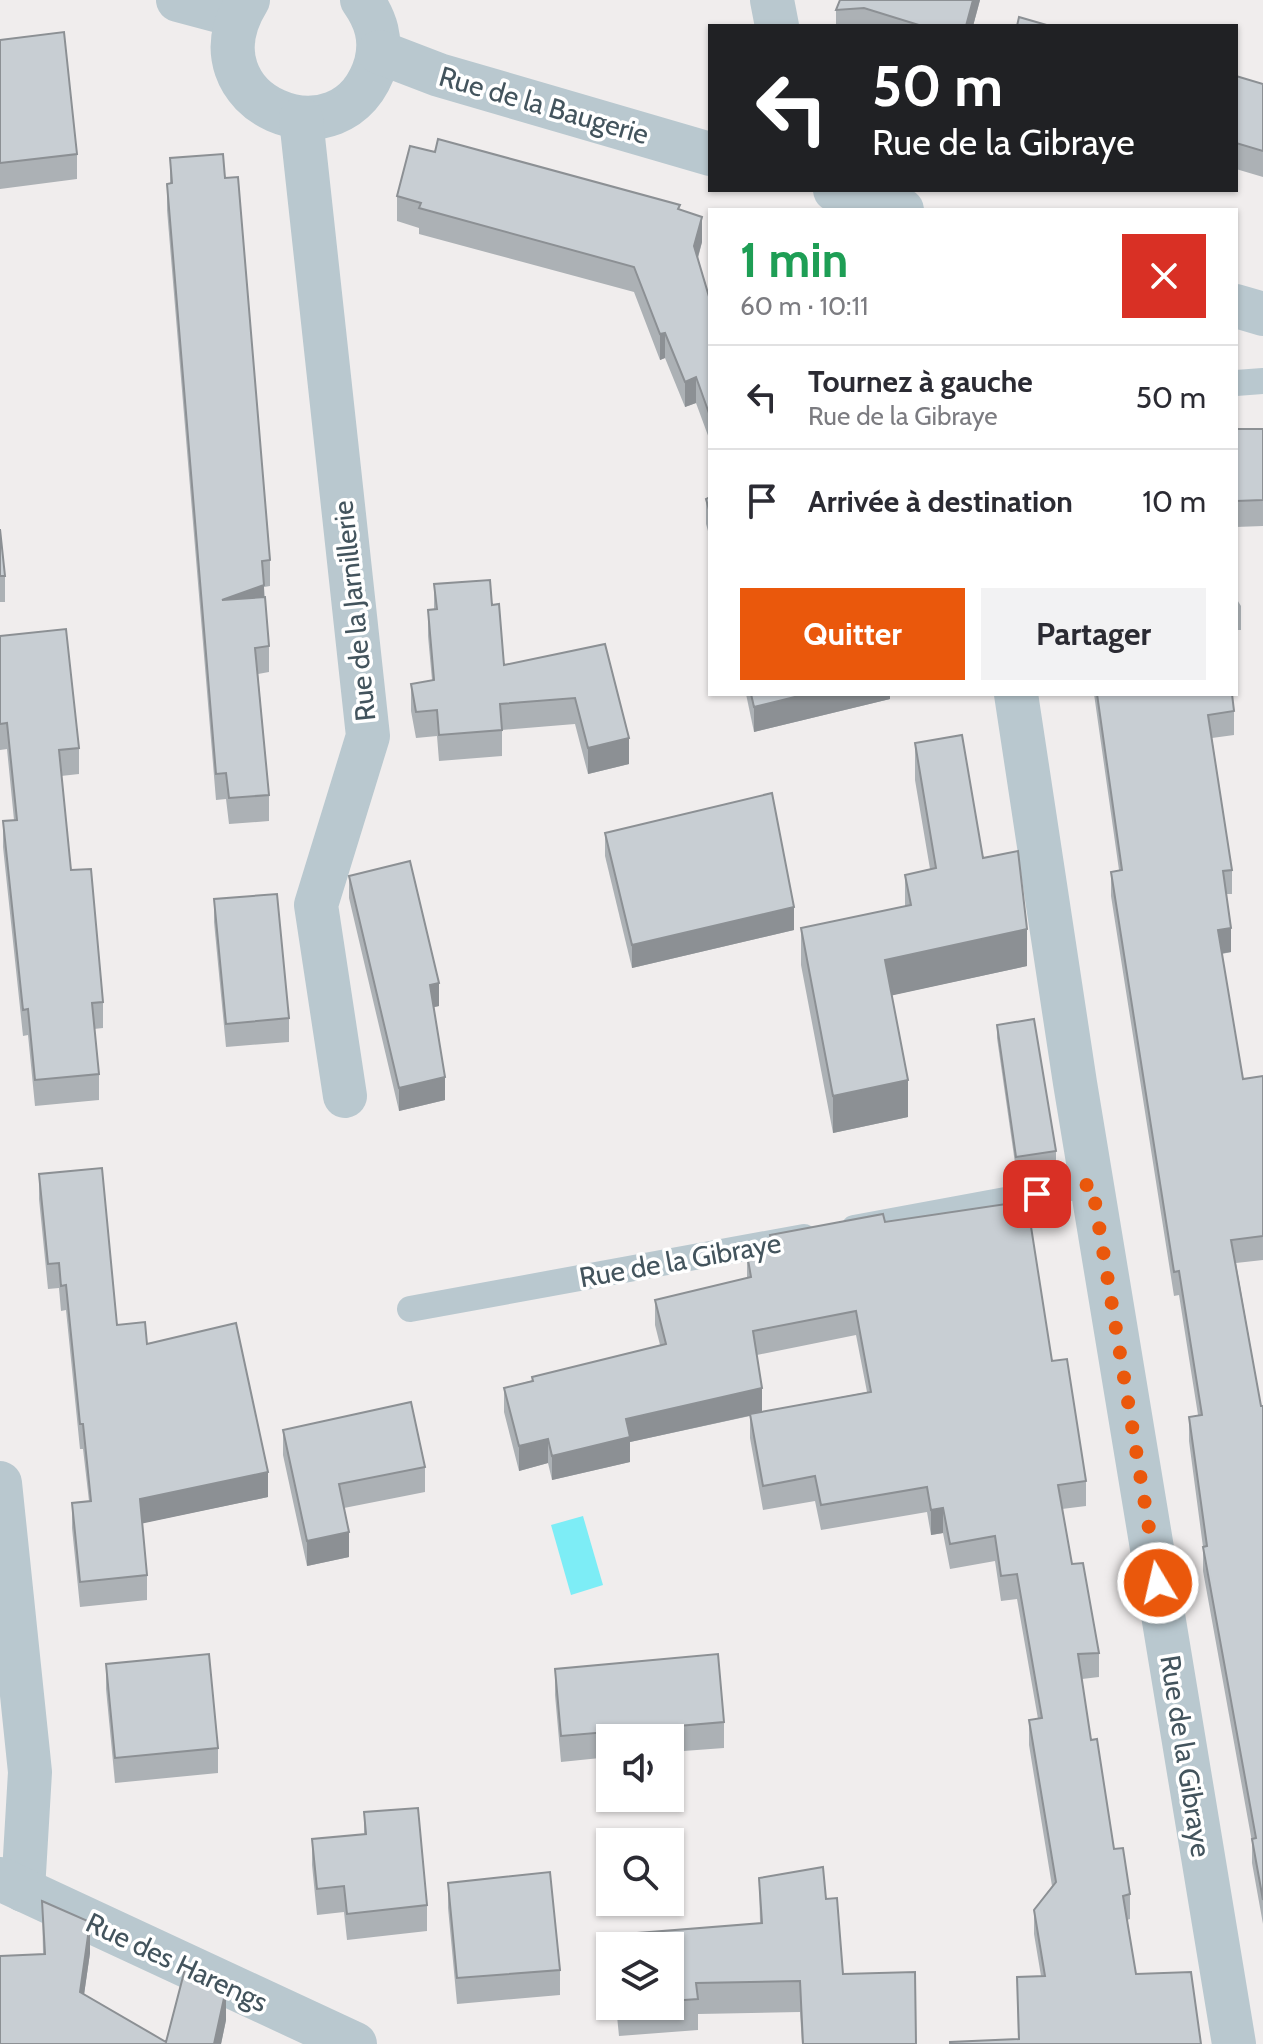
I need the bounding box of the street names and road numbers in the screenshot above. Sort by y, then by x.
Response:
street label: Rue de la Baugerie [435,59,653,151]
street label: Rue de la Jarnillerie [326,499,382,723]
street label: Rue de la Gibraye [576,1226,784,1294]
street label: Rue de la Gibraye [1153,1652,1219,1860]
street label: Rue des Harengs [81,1905,273,2019]

